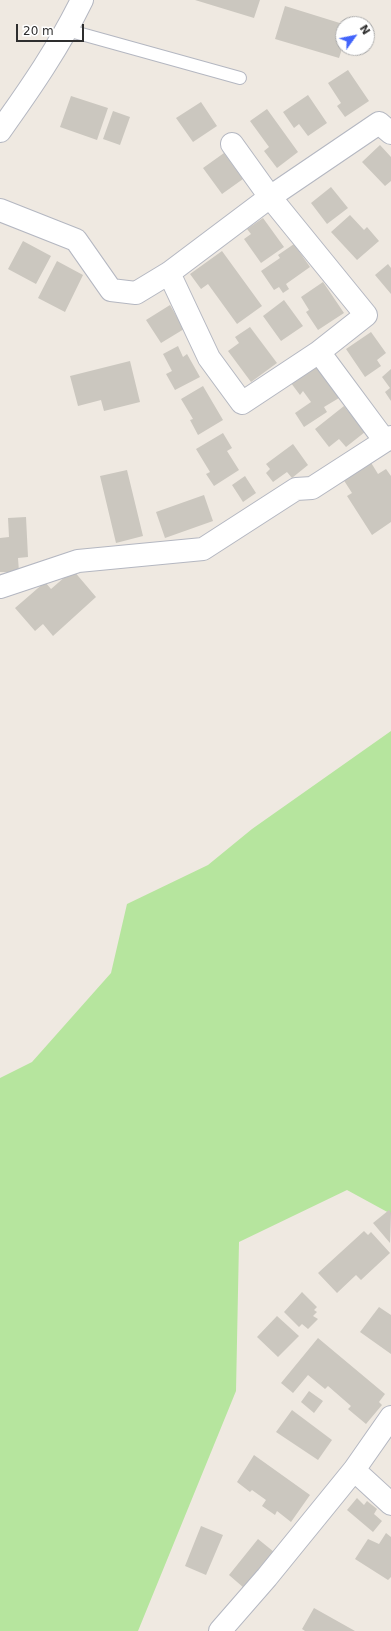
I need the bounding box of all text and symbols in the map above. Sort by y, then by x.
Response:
scale bar [18,16,86,42]
north arrow [335,16,375,56]
text: N [357,22,373,37]
text: 20 m [23,24,54,38]

